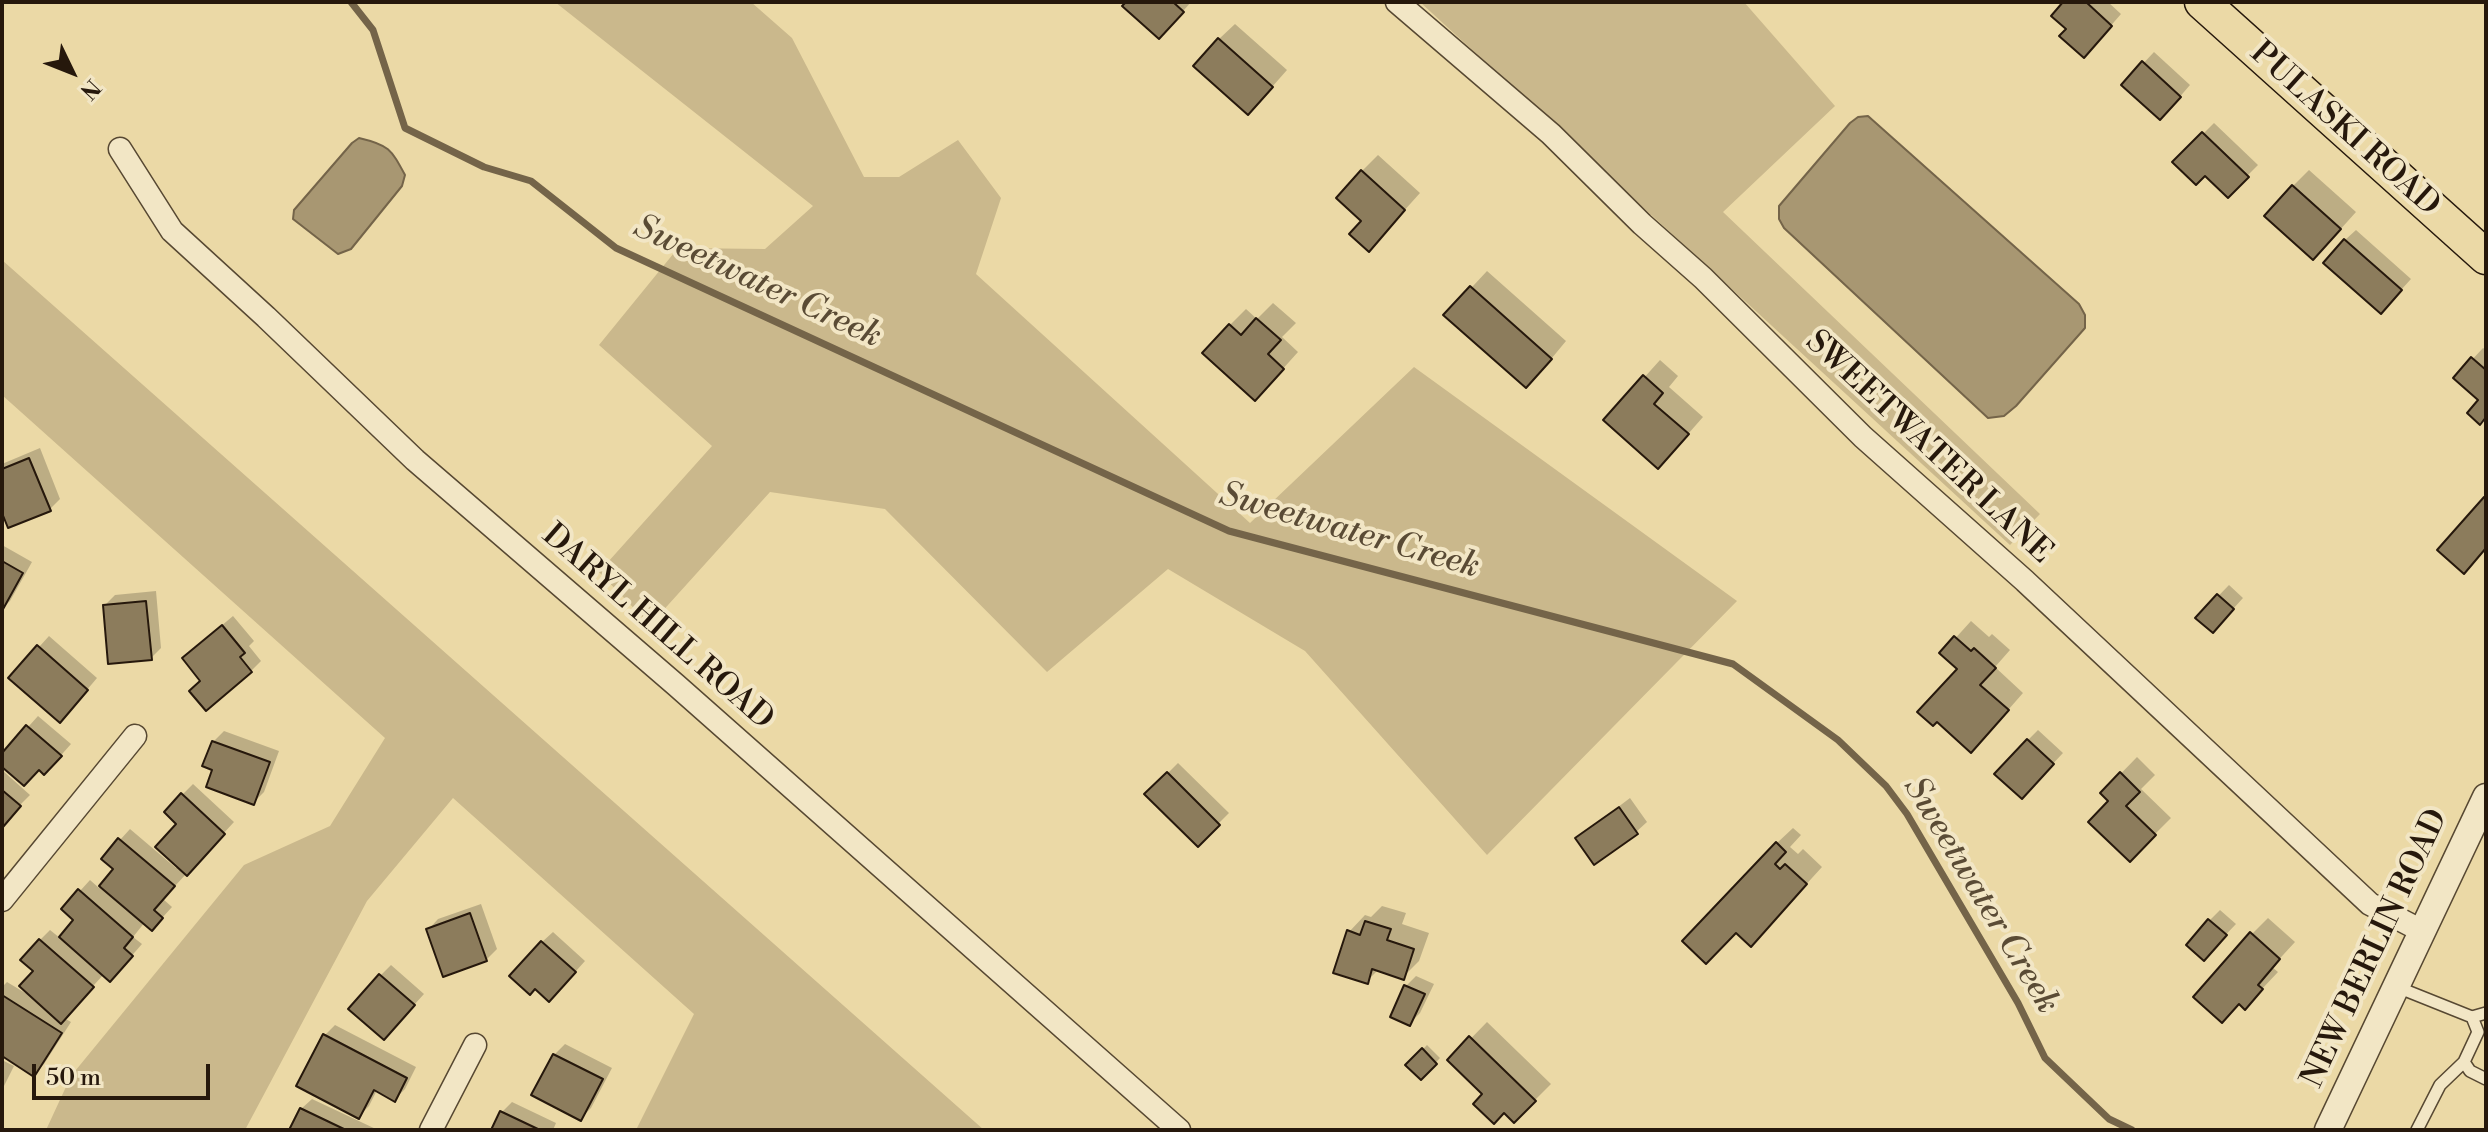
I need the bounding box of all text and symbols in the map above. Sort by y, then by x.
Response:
north arrow [32,32,112,112]
street label: PULASKI ROAD [2241,35,2447,225]
text: N [74,73,106,104]
water label: Sweetwater Creek [627,208,887,358]
street label: SWEETWATER LANE [1797,324,2059,572]
water label: Sweetwater Creek [1214,475,1484,589]
street label: DARYL HILL ROAD [533,517,781,739]
water label: Sweetwater Creek [1893,770,2067,1022]
street label: NEW BERLIN ROAD [2295,804,2457,1094]
scale bar [36,1048,214,1098]
text: 50 m [46,1063,101,1093]

